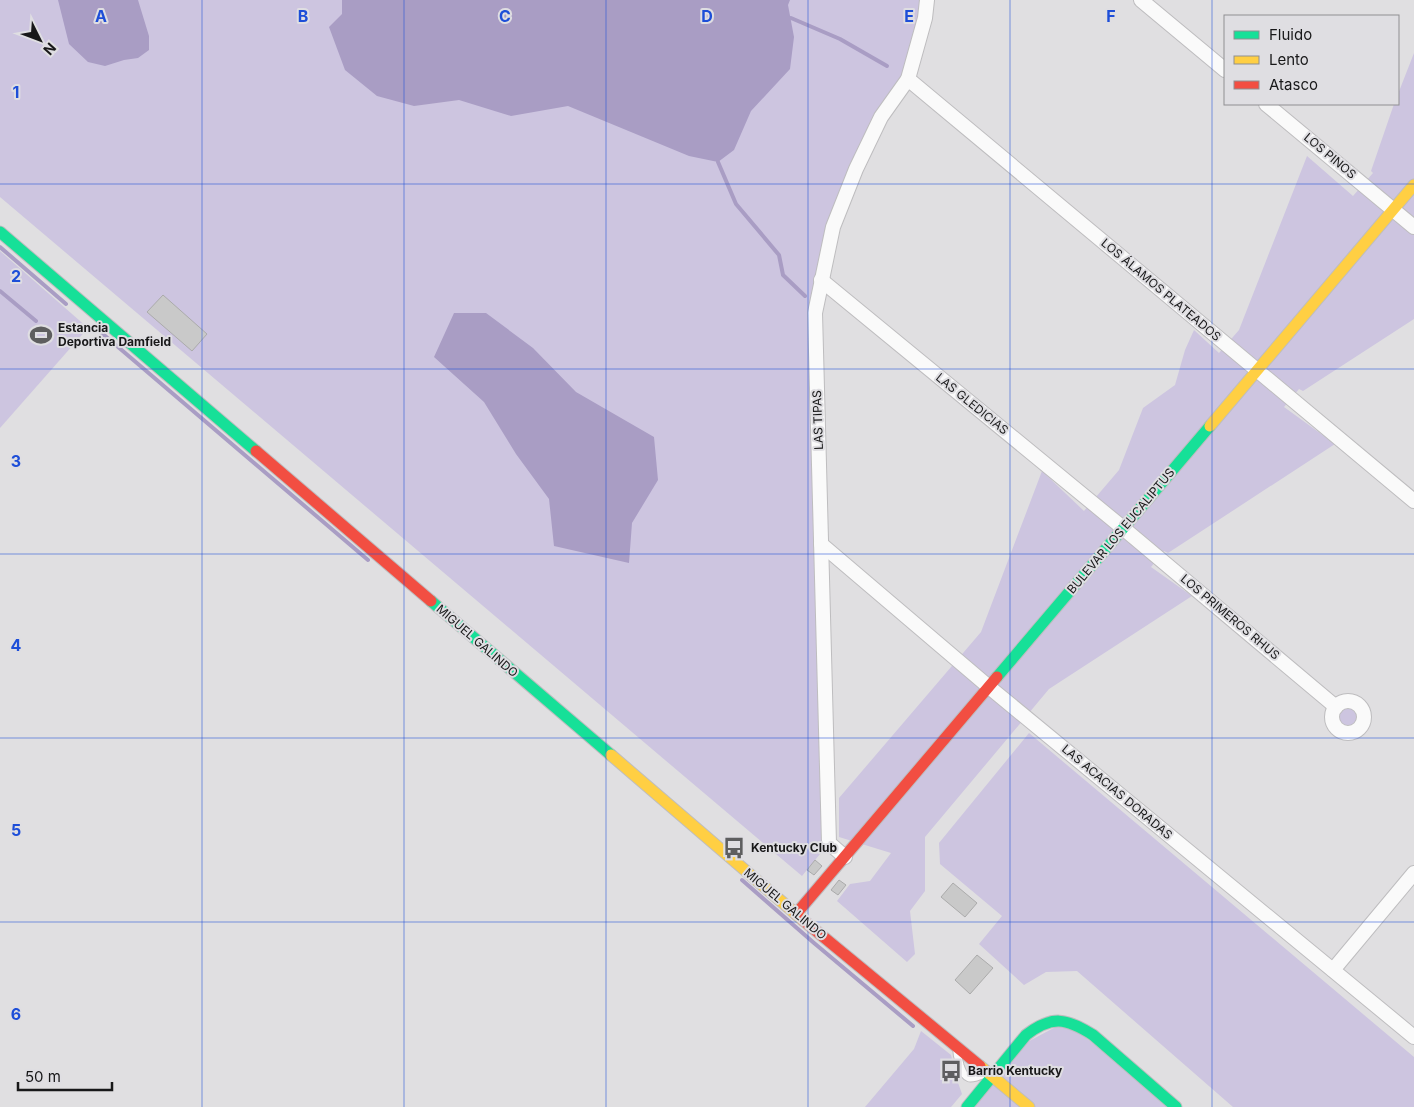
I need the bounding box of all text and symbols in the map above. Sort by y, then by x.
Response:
text: A [95,6,107,26]
text: B [298,6,308,26]
text: C [499,6,511,26]
text: D [701,6,713,26]
text: E [904,6,914,26]
text: F [1106,6,1116,26]
north arrow [15,15,65,65]
legend [1224,15,1399,105]
text: Fluido [1269,25,1312,44]
text: N [40,39,60,59]
text: Lento [1269,50,1309,69]
text: Atasco [1269,75,1318,94]
text: 1 [13,82,19,102]
street label: LOS PINOS [1301,129,1360,182]
street label: LOS ÁLAMOS PLATEADOS [1098,235,1224,344]
text: 2 [11,266,21,286]
place label: Estancia Deportiva Damfield [58,320,171,349]
sports icon: Estancia Deportiva Damfield [28,322,54,348]
street label: LAS GLEDICIAS [933,370,1012,438]
street label: LAS TIPAS [809,390,826,450]
text: 3 [11,451,21,471]
street label: BULEVAR LOS EUCALIPTUS [1064,465,1178,597]
street label: LOS PRIMEROS RHUS [1178,571,1283,663]
street label: MIGUEL GALINDO [433,601,521,680]
text: 4 [11,635,22,655]
street label: LAS ACACIAS DORADAS [1059,741,1176,842]
text: 5 [11,820,21,840]
bus stop icon: Kentucky Club [721,835,747,861]
place label: Kentucky Club [751,840,837,855]
street label: MIGUEL GALINDO [741,865,830,943]
text: 6 [11,1004,21,1024]
bus stop icon: Barrio Kentucky [938,1058,964,1084]
scale bar [18,1060,111,1092]
place label: Barrio Kentucky [968,1063,1063,1078]
text: 50 m [25,1067,61,1086]

